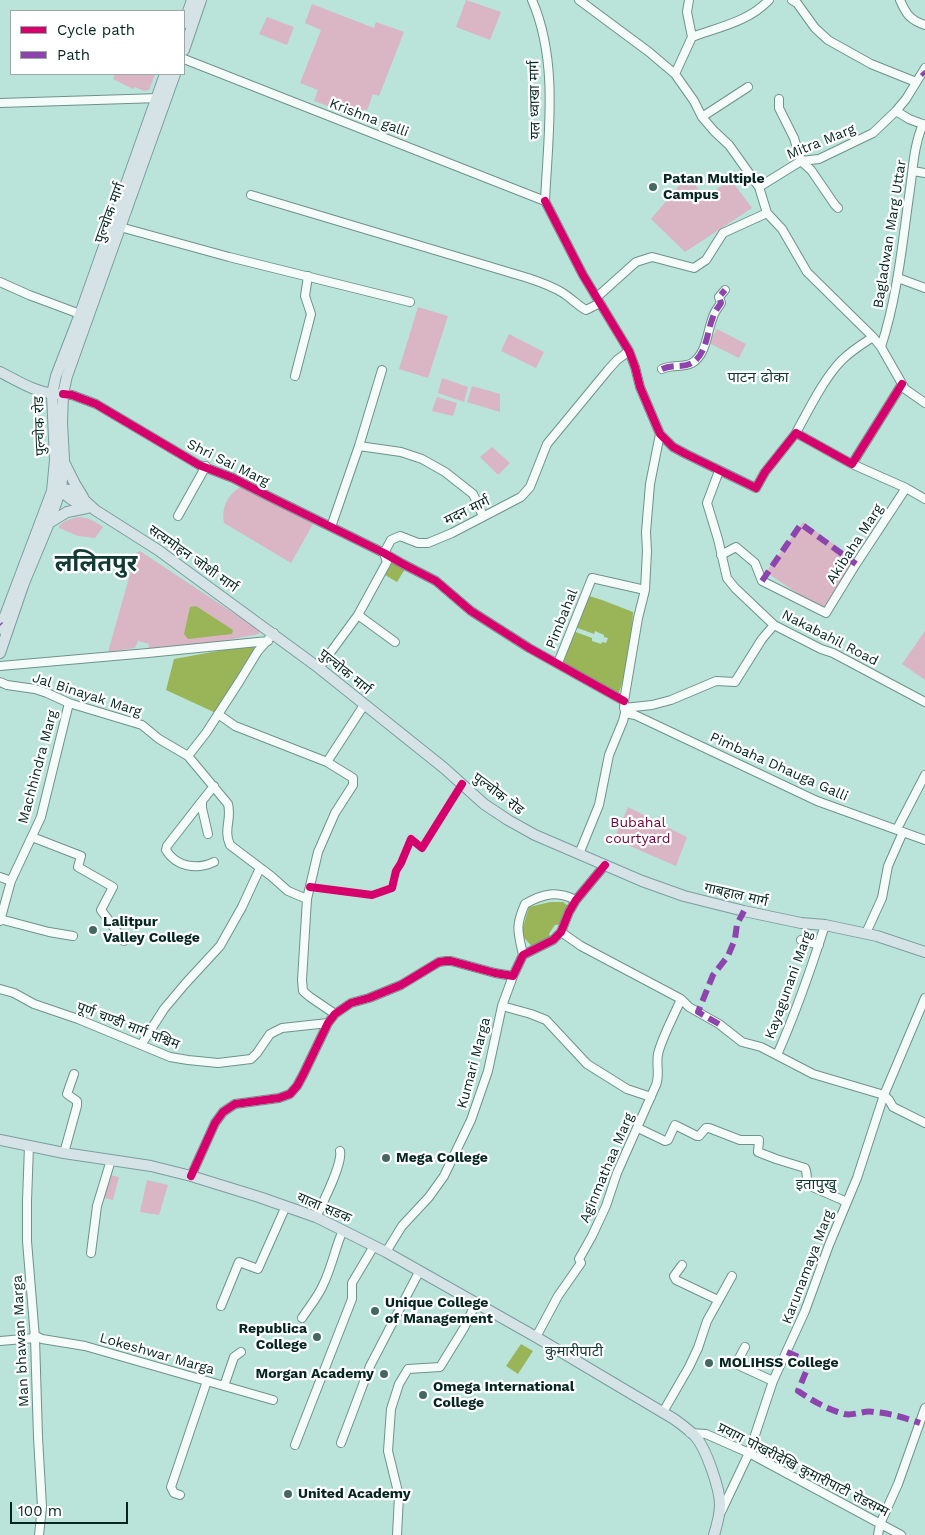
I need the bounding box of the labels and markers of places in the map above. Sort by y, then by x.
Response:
place label: Patan Multiple Campus [663,171,765,203]
marker: Patan Multiple Campus [647,181,659,193]
place label: Lalitpur Valley College [103,914,200,946]
marker: Lalitpur Valley College [87,924,99,936]
place label: Mega College [396,1150,488,1166]
marker: Mega College [380,1152,392,1164]
place label: Unique College of Management [385,1295,493,1328]
marker: Unique College of Management [369,1305,381,1317]
place label: Republica College [238,1321,307,1354]
marker: Republica College [311,1331,323,1343]
place label: MOLIHSS College [719,1355,839,1371]
marker: MOLIHSS College [703,1357,715,1369]
place label: Morgan Academy [255,1366,374,1382]
marker: Morgan Academy [378,1368,390,1380]
place label: Omega International College [433,1379,574,1411]
marker: Omega International College [417,1389,429,1401]
place label: United Academy [298,1486,411,1502]
marker: United Academy [282,1488,294,1500]

